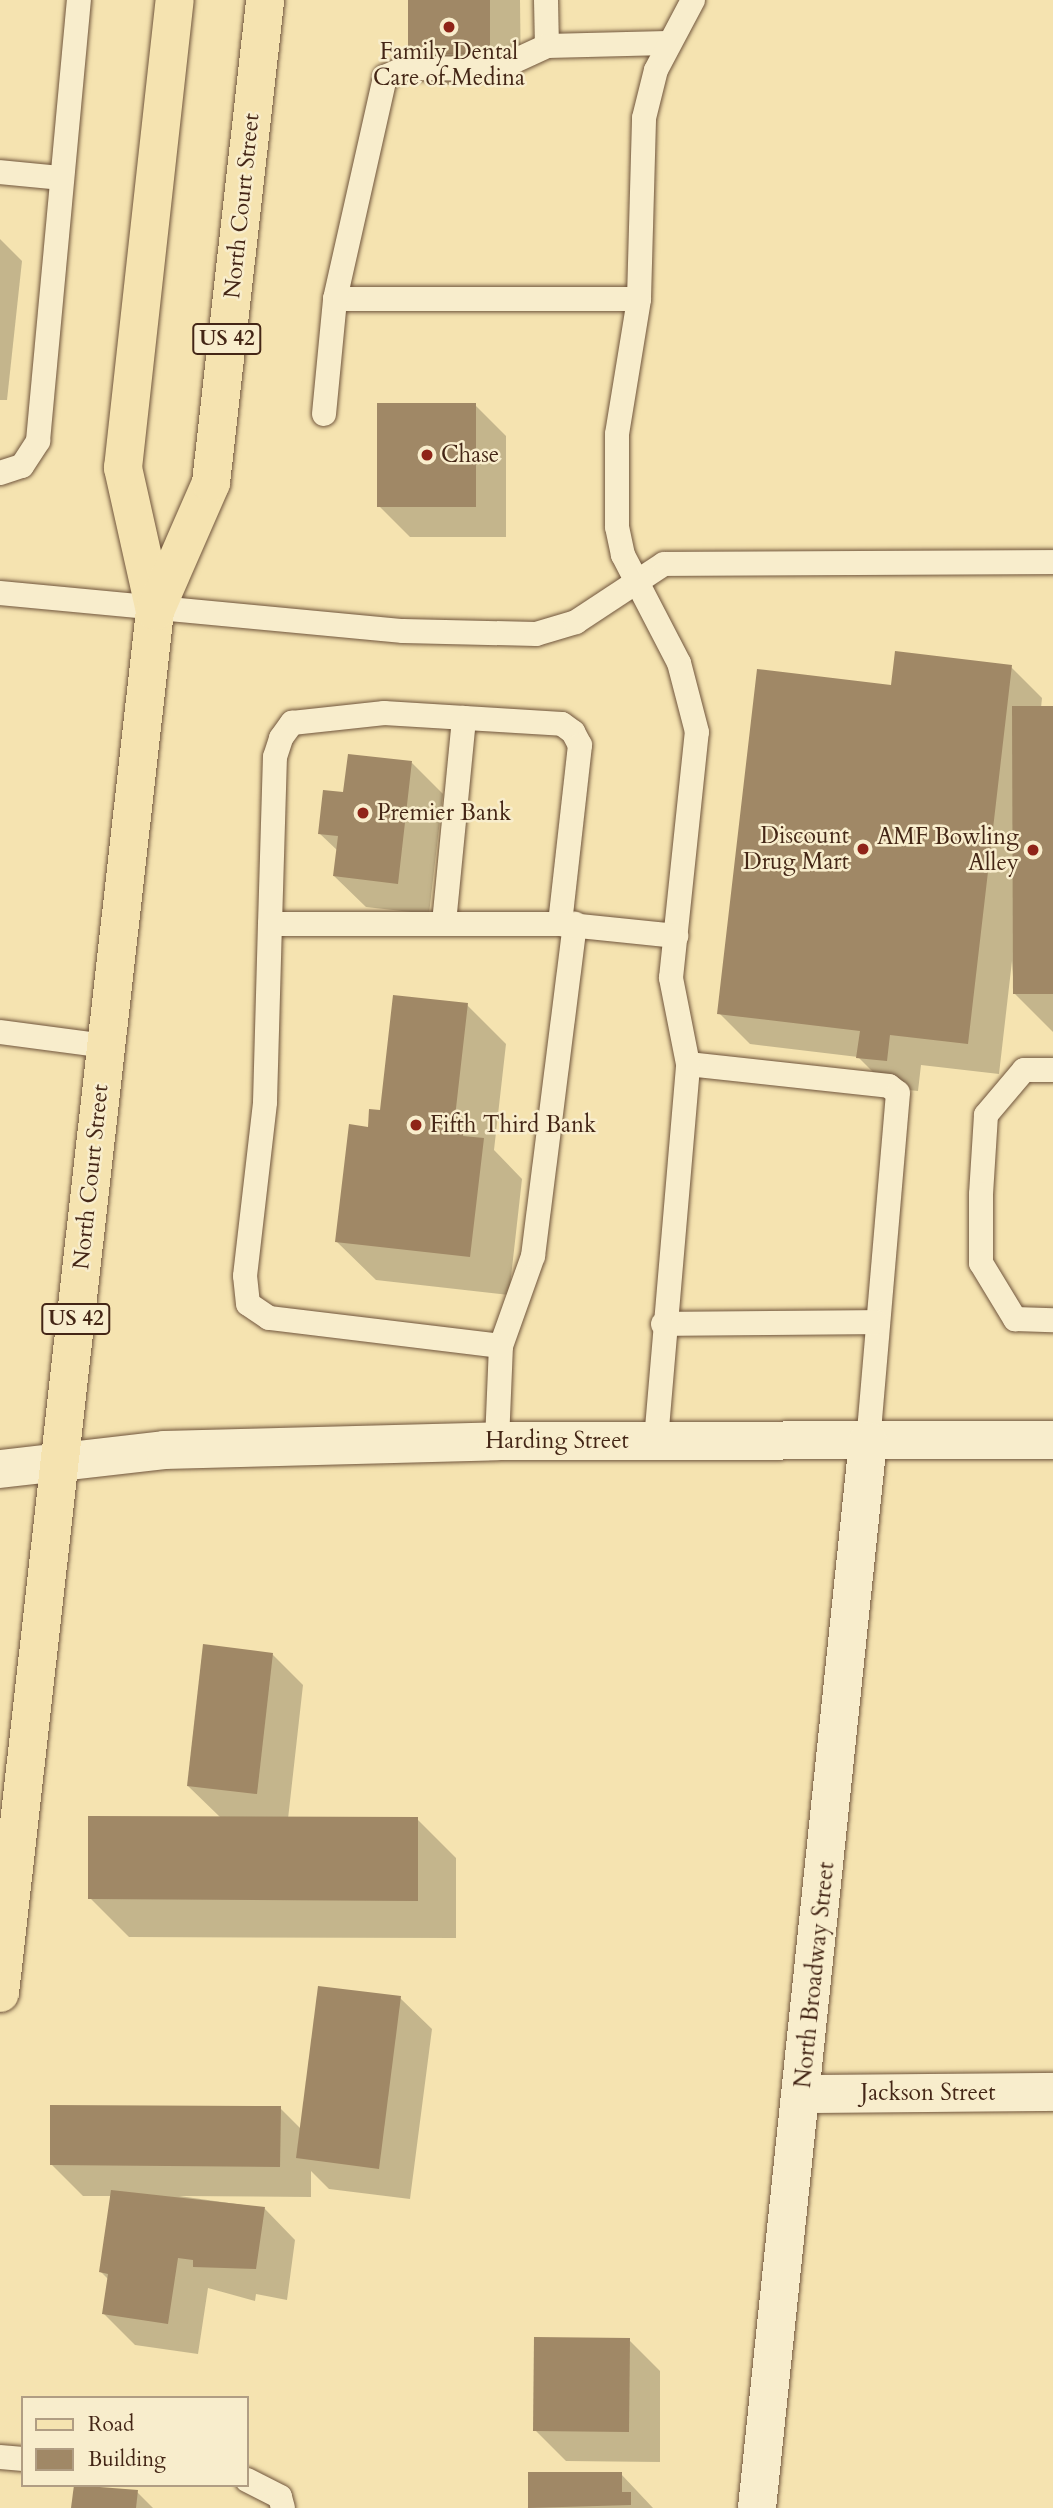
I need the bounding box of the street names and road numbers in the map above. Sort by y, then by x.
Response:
street label: North Court Street [219,112,265,300]
road number: US 42 [192,322,262,356]
street label: North Court Street [68,1083,114,1271]
road number: US 42 [41,1302,111,1336]
street label: Harding Street [485,1427,629,1455]
street label: North Broadway Street [789,1861,841,2089]
street label: Jackson Street [860,2079,996,2107]

